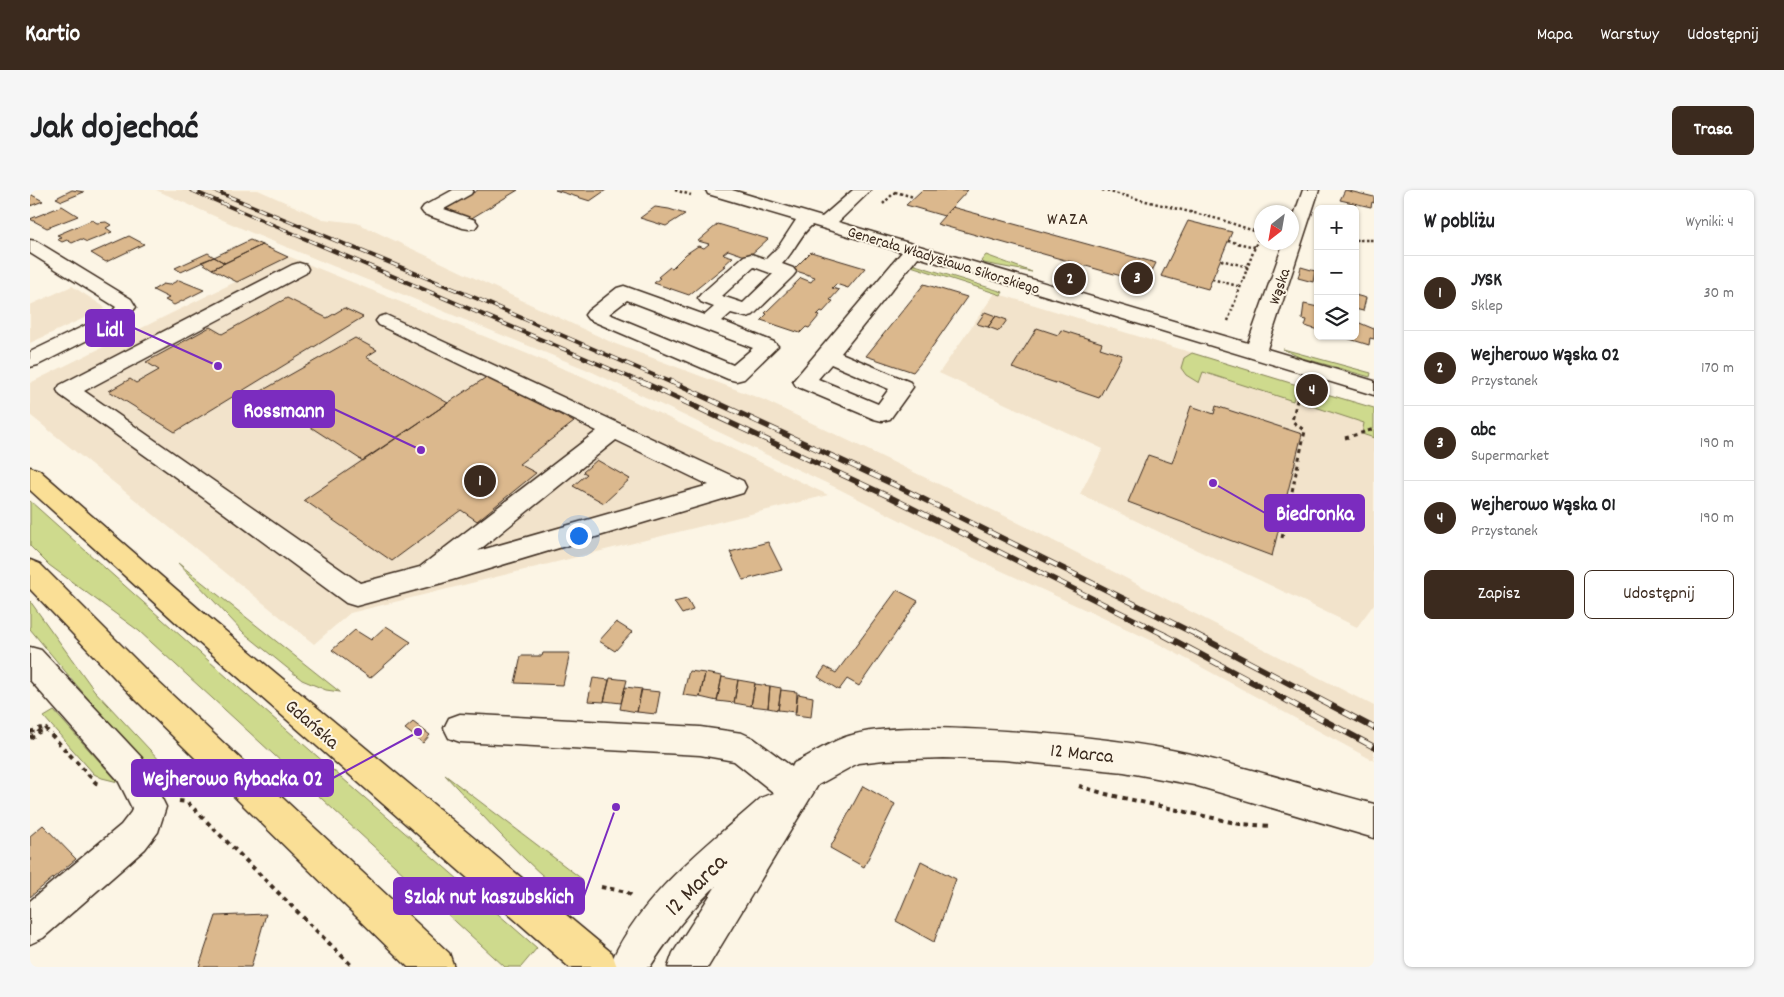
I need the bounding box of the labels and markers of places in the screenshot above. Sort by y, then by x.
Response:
pin: 3 [1121,259,1153,297]
pin: 2 [1054,260,1086,298]
callout: Lidl [86,310,134,346]
pin: 4 [1296,371,1328,409]
callout: Rossmann [233,391,334,427]
pin: 1 [464,462,496,500]
callout: Biedronka [1265,495,1364,531]
callout: Wejherowo Rybacka 02 [132,760,333,796]
callout: Szlak nut kaszubskich [394,878,584,914]

